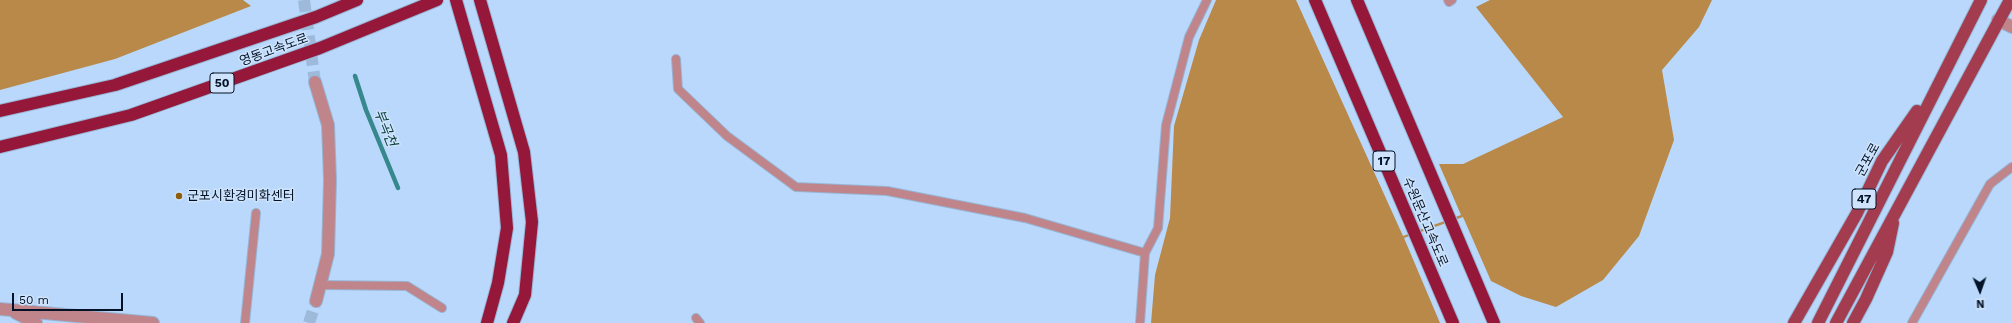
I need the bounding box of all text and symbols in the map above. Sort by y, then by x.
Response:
street label: 영동고속도로 [238,30,310,70]
road number: 50 [210,73,234,93]
water label: 부곡천 [370,107,400,149]
street label: 군포로 [1852,141,1884,179]
road number: 17 [1373,151,1395,171]
street label: 수원문산고속도로 [1399,175,1451,269]
place label: 군포시환경미화센터 [187,188,295,204]
road number: 47 [1852,189,1876,209]
marker: 군포시환경미화센터 [174,191,184,201]
north arrow [1960,271,2000,311]
scale bar [14,285,125,311]
text: 50 m [19,293,49,307]
text: N [1976,297,1985,310]

